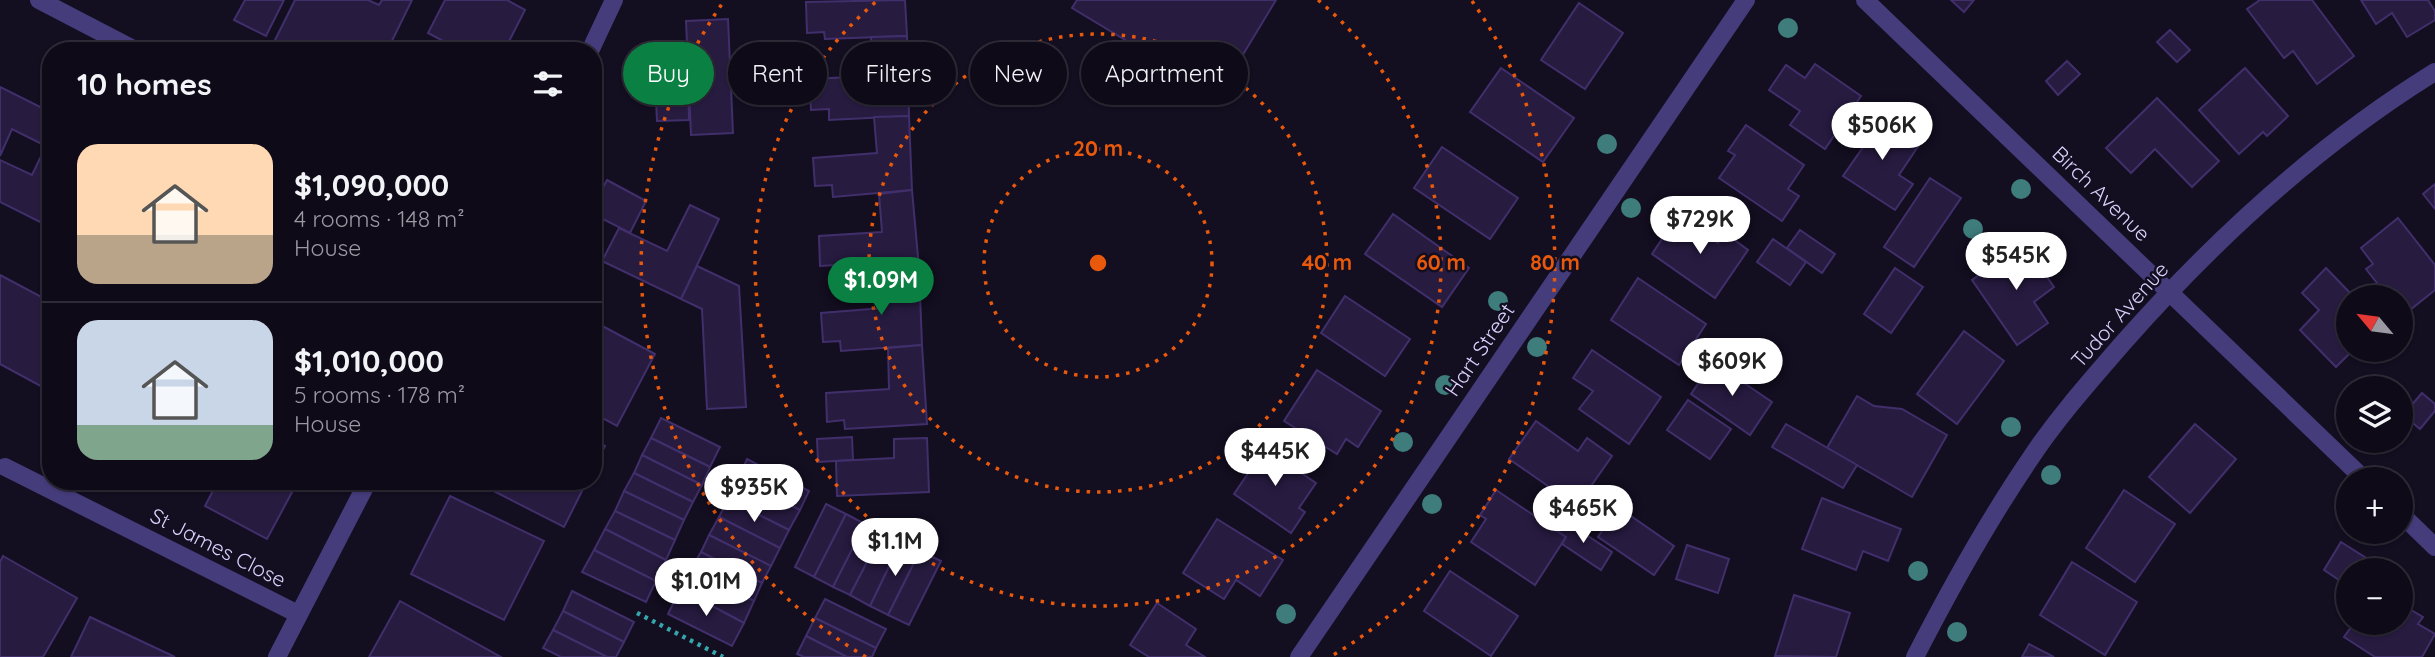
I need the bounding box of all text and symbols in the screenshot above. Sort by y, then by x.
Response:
chip: Buy [623,42,714,105]
chip: Rent [728,42,827,105]
chip: Filters [841,42,956,105]
chip: New [970,42,1067,105]
chip: Apartment [1081,42,1248,105]
text: 10 homes [77,65,212,103]
icon: filters [529,65,567,103]
pin: $506K [1833,102,1931,162]
text: $506K [1848,110,1916,139]
text: 20 m [1073,135,1123,161]
street label: Birch Avenue [2047,140,2156,246]
text: $1,090,000 [294,166,449,204]
icon: home [133,172,217,256]
pin: $729K [1651,196,1749,256]
text: 4 rooms · 148 m² [294,204,465,233]
text: $729K [1666,204,1734,233]
pin: $545K [1967,232,2065,292]
text: House [294,233,361,262]
text: $545K [1982,240,2050,269]
text: 40 m [1302,249,1352,275]
text: 60 m [1416,249,1466,275]
text: 80 m [1530,249,1580,275]
centre of rings [1086,251,1110,275]
street label: Tudor Avenue [2065,256,2173,373]
pin: $1.09M [824,258,938,317]
text: $1.09M [844,265,918,294]
north arrow [2336,285,2413,362]
map controls [2336,285,2413,635]
street label: Hart Street [1439,298,1520,401]
pin: $609K [1683,338,1781,398]
text: $1,010,000 [294,342,444,380]
text: $609K [1698,346,1766,375]
icon: home [133,348,217,432]
button: layers [2336,376,2413,453]
text: 5 rooms · 178 m² [294,380,465,409]
text: House [294,409,361,438]
pin: $445K [1226,428,1324,488]
text: $445K [1240,436,1310,465]
pin: $935K [705,464,803,524]
button: + [2336,467,2413,544]
text: $935K [720,472,788,501]
pin: $465K [1534,486,1632,545]
text: $465K [1549,493,1617,522]
street label: St James Close [146,502,291,592]
pin: $1.1M [846,518,944,578]
text: $1.1M [867,526,923,555]
pin: $1.01M [649,558,763,618]
button: − [2336,558,2413,635]
text: $1.01M [671,566,741,595]

